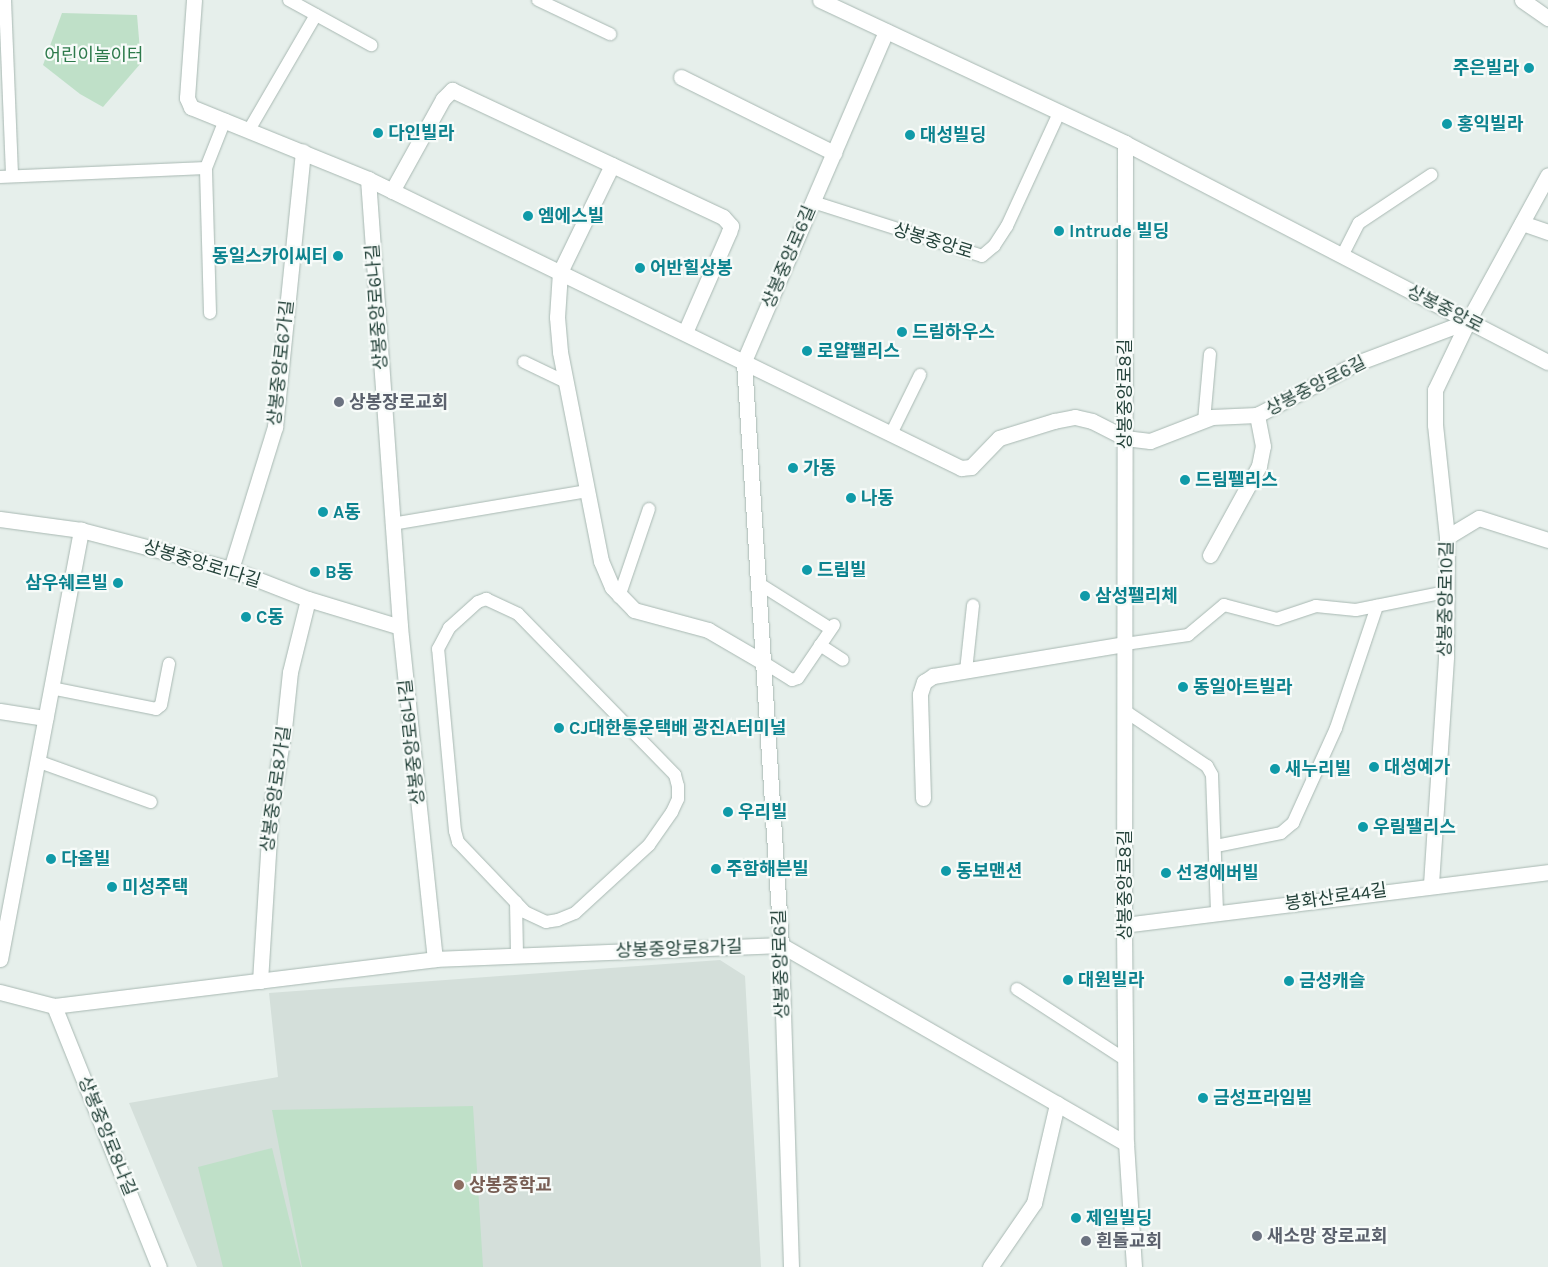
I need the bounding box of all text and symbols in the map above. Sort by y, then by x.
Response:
park label: 어린이놀이터 [44,44,144,66]
place label: 주은빌라 [1453,57,1519,79]
marker: 주은빌라 [1523,62,1535,74]
place label: 홍익빌라 [1457,113,1523,135]
marker: 홍익빌라 [1441,118,1453,130]
place label: 다인빌라 [388,122,454,144]
place label: 대성빌딩 [920,124,986,146]
marker: 다인빌라 [372,127,384,139]
marker: 대성빌딩 [904,129,916,141]
street label: 상봉중앙로6길 [758,202,820,312]
place label: 엠에스빌 [538,205,604,227]
marker: 엠에스빌 [522,210,534,222]
street label: 상봉중앙로 [890,219,976,263]
place label: Intrude 빌딩 [1069,220,1169,242]
marker: Intrude 빌딩 [1053,225,1065,237]
street label: 상봉중앙로6나길 [362,243,392,371]
place label: 동일스카이씨티 [212,245,328,267]
marker: 동일스카이씨티 [332,250,344,262]
place label: 어반힐상봉 [650,257,733,279]
marker: 어반힐상봉 [634,262,646,274]
street label: 상봉중앙로 [1403,281,1487,337]
street label: 상봉중앙로6가길 [264,299,298,427]
place label: 드림하우스 [912,321,995,343]
marker: 드림하우스 [896,326,908,338]
street label: 상봉중앙로8길 [1114,339,1136,449]
place label: 로얄팰리스 [817,340,900,362]
marker: 로얄팰리스 [801,345,813,357]
street label: 상봉중앙로6길 [1262,351,1370,421]
place label: 상봉장로교회 [349,391,448,413]
marker: 상봉장로교회 [333,396,345,408]
place label: 가동 [803,457,836,479]
marker: 가동 [787,462,799,474]
place label: 드림펠리스 [1195,469,1278,491]
marker: 드림펠리스 [1179,474,1191,486]
place label: 나동 [861,487,894,509]
marker: 나동 [845,492,857,504]
place label: A동 [333,501,361,523]
marker: A동 [317,506,329,518]
street label: 상봉중앙로1다길 [141,536,263,592]
street label: 상봉중앙로10길 [1434,541,1458,657]
place label: 드림빌 [817,559,867,581]
place label: B동 [325,561,353,583]
marker: 드림빌 [801,564,813,576]
marker: B동 [309,566,321,578]
place label: 삼우쉐르빌 [25,572,108,594]
marker: 삼우쉐르빌 [112,577,124,589]
place label: 삼성펠리체 [1095,585,1178,607]
marker: 삼성펠리체 [1079,590,1091,602]
place label: C동 [256,606,284,628]
marker: C동 [240,611,252,623]
place label: 동일아트빌라 [1193,676,1292,698]
street label: 상봉중앙로6나길 [395,678,429,806]
marker: 동일아트빌라 [1177,681,1189,693]
place label: CJ대한통운택배 광진A터미널 [569,717,786,739]
marker: CJ대한통운택배 광진A터미널 [553,722,565,734]
street label: 상봉중앙로8가길 [256,725,296,853]
place label: 대성예가 [1384,756,1450,778]
place label: 새누리빌 [1285,758,1351,780]
marker: 대성예가 [1368,761,1380,773]
marker: 새누리빌 [1269,763,1281,775]
place label: 우리빌 [738,801,788,823]
marker: 우리빌 [722,806,734,818]
place label: 우림팰리스 [1373,816,1456,838]
marker: 우림팰리스 [1357,821,1369,833]
street label: 상봉중앙로8길 [1114,830,1136,940]
place label: 다올빌 [61,848,111,870]
marker: 다올빌 [45,853,57,865]
place label: 주함해븐빌 [726,858,809,880]
place label: 동보맨션 [956,860,1022,882]
place label: 선경에버빌 [1176,862,1259,884]
marker: 주함해븐빌 [710,863,722,875]
marker: 동보맨션 [940,865,952,877]
marker: 선경에버빌 [1160,867,1172,879]
place label: 미성주택 [122,876,188,898]
street label: 봉화산로44길 [1284,879,1388,915]
marker: 미성주택 [106,881,118,893]
street label: 상봉중앙로6길 [768,909,794,1019]
street label: 상봉중앙로8가길 [615,936,743,962]
place label: 대원빌라 [1078,969,1144,991]
place label: 금성캐슬 [1299,970,1365,992]
marker: 대원빌라 [1062,974,1074,986]
marker: 금성캐슬 [1283,975,1295,987]
street label: 상봉중앙로8나길 [73,1073,141,1199]
place label: 금성프라임빌 [1213,1087,1312,1109]
marker: 금성프라임빌 [1197,1092,1209,1104]
place label: 상봉중학교 [469,1174,552,1196]
marker: 상봉중학교 [453,1179,465,1191]
place label: 제일빌딩 [1086,1207,1152,1229]
marker: 제일빌딩 [1070,1212,1082,1224]
place label: 새소망 장로교회 [1267,1225,1387,1247]
place label: 흰돌교회 [1096,1230,1162,1252]
marker: 새소망 장로교회 [1251,1230,1263,1242]
marker: 흰돌교회 [1080,1235,1092,1247]

